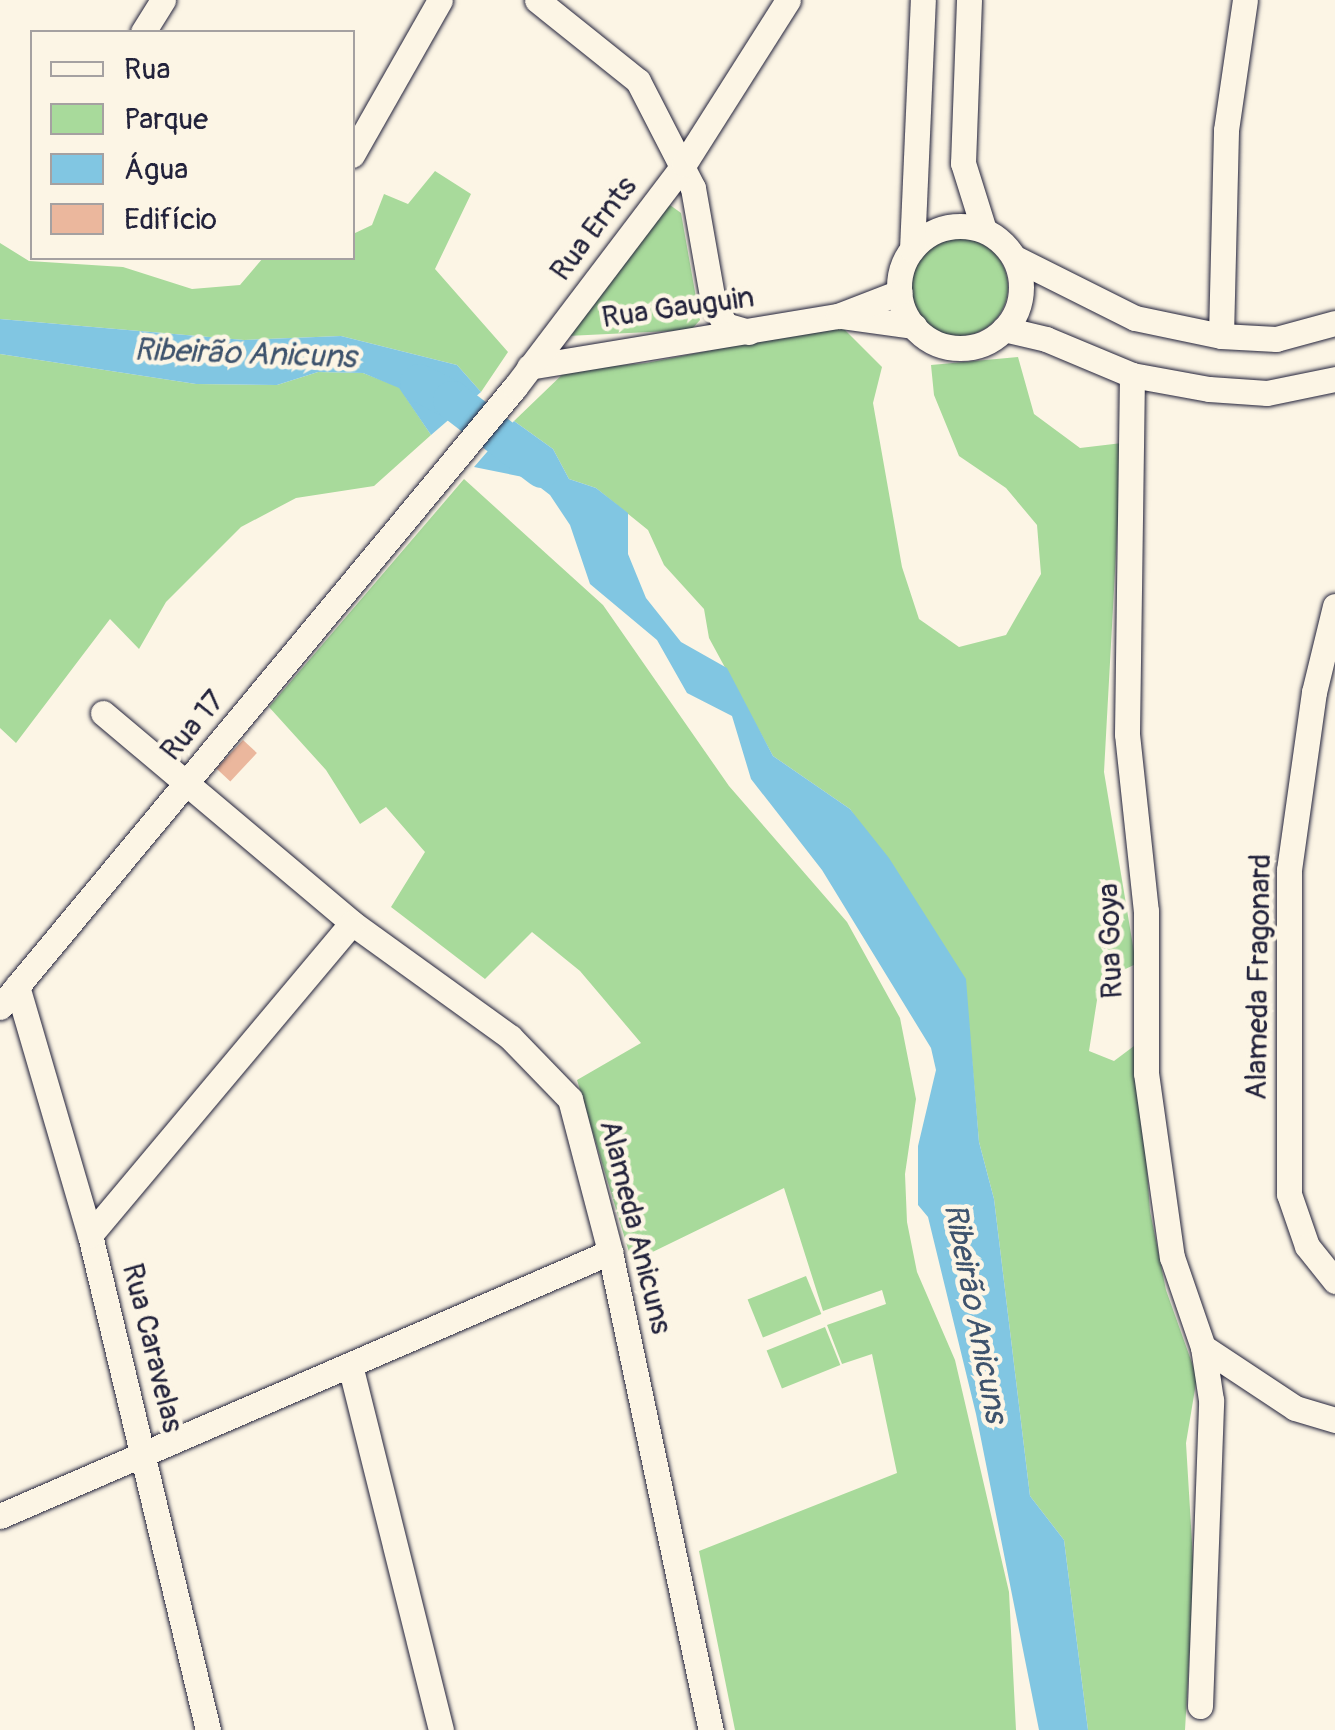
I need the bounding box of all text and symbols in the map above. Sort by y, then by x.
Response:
legend [30,30,355,260]
text: Rua [124,51,170,88]
text: Parque [124,101,208,138]
text: Água [124,151,188,188]
street label: Rua Ernts [543,170,645,288]
text: Edifício [124,201,217,238]
street label: Rua Gauguin [600,279,756,337]
water label: Ribeirão Anicuns [133,331,357,377]
street label: Rua 17 [153,684,233,768]
street label: Alameda Fragonard [1239,853,1279,1101]
street label: Rua Goya [1091,883,1131,999]
street label: Alameda Anicuns [591,1116,679,1338]
water label: Ribeirão Anicuns [935,1200,1015,1426]
street label: Rua Caravelas [114,1260,190,1436]

